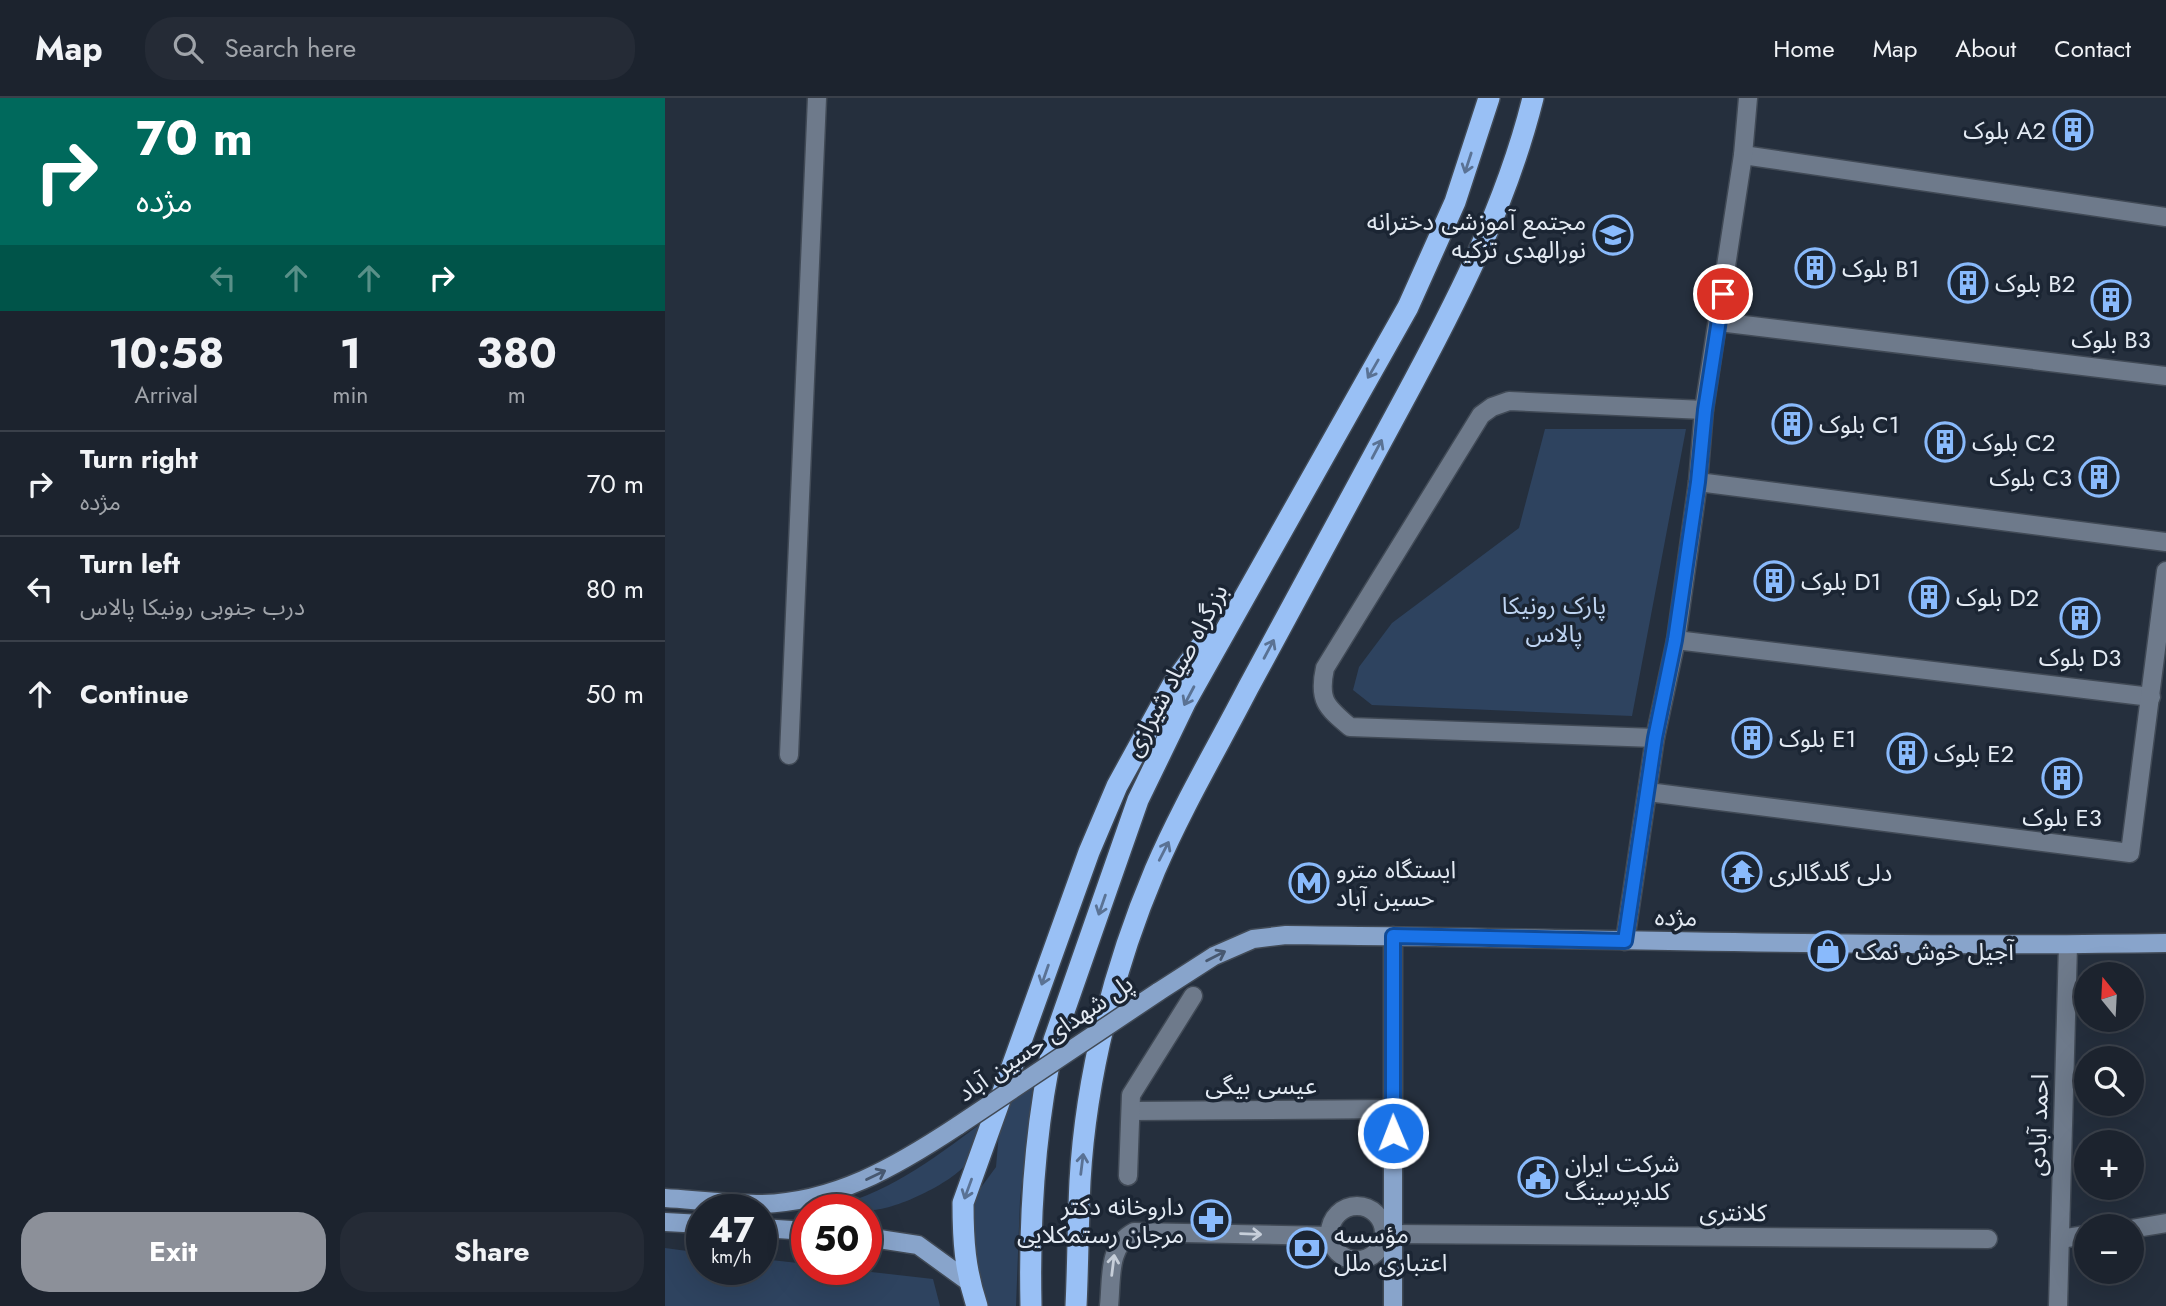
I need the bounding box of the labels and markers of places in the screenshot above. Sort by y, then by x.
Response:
building icon: بلوک A2 [2052,109,2094,151]
place label: بلوک A2 [1963,113,2046,148]
place label: مجتمع آموزشی دخترانه نورالهدی تزکیه [1367,204,1586,267]
school or university icon: مجتمع آموزشی دخترانه نورالهدی تزکیه [1592,214,1634,256]
building icon: بلوک B1 [1794,247,1836,289]
place label: بلوک B1 [1842,251,1919,286]
building icon: بلوک B2 [1947,262,1989,304]
pin [1693,264,1753,324]
place label: بلوک B2 [1995,266,2075,301]
building icon: بلوک B3 [2090,279,2132,321]
place label: بلوک B3 [2071,322,2151,357]
building icon: بلوک C1 [1771,403,1813,445]
place label: بلوک C1 [1819,407,1900,442]
building icon: بلوک C2 [1924,421,1966,463]
place label: بلوک C2 [1972,425,2055,460]
building icon: بلوک C3 [2078,456,2120,498]
place label: بلوک C3 [1989,460,2072,495]
building icon: بلوک D1 [1753,560,1795,602]
place label: بلوک D1 [1801,564,1881,599]
building icon: بلوک D2 [1908,576,1950,618]
place label: بلوک D2 [1956,580,2039,615]
building icon: بلوک D3 [2059,597,2101,639]
place label: بلوک D3 [2039,640,2121,675]
building icon: بلوک E1 [1731,717,1773,759]
place label: بلوک E1 [1779,721,1856,756]
building icon: بلوک E2 [1886,732,1928,774]
place label: بلوک E2 [1934,736,2014,771]
building icon: بلوک E3 [2041,757,2083,799]
place label: بلوک E3 [2022,800,2102,835]
temple icon: دلی گلدگالری [1721,851,1763,893]
place label: ایستگاه مترو حسین آباد [1336,852,1456,915]
place label: دلی گلدگالری [1769,855,1892,890]
metro station icon: ایستگاه مترو حسین آباد [1288,862,1330,904]
shop icon: آجیل خوش نمک [1807,930,1849,972]
place label: آجیل خوش نمک [1855,934,2015,969]
place label: شرکت ایران کلدپرسینگ [1565,1146,1680,1209]
public building icon: شرکت ایران کلدپرسینگ [1517,1156,1559,1198]
place label: داروخانه دکتر مرجان رستمکلایی [1017,1189,1184,1252]
pharmacy icon: داروخانه دکتر مرجان رستمکلایی [1190,1199,1232,1241]
place label: مؤسسه اعتباری ملل [1334,1217,1448,1280]
bank icon: مؤسسه اعتباری ملل [1286,1227,1328,1269]

